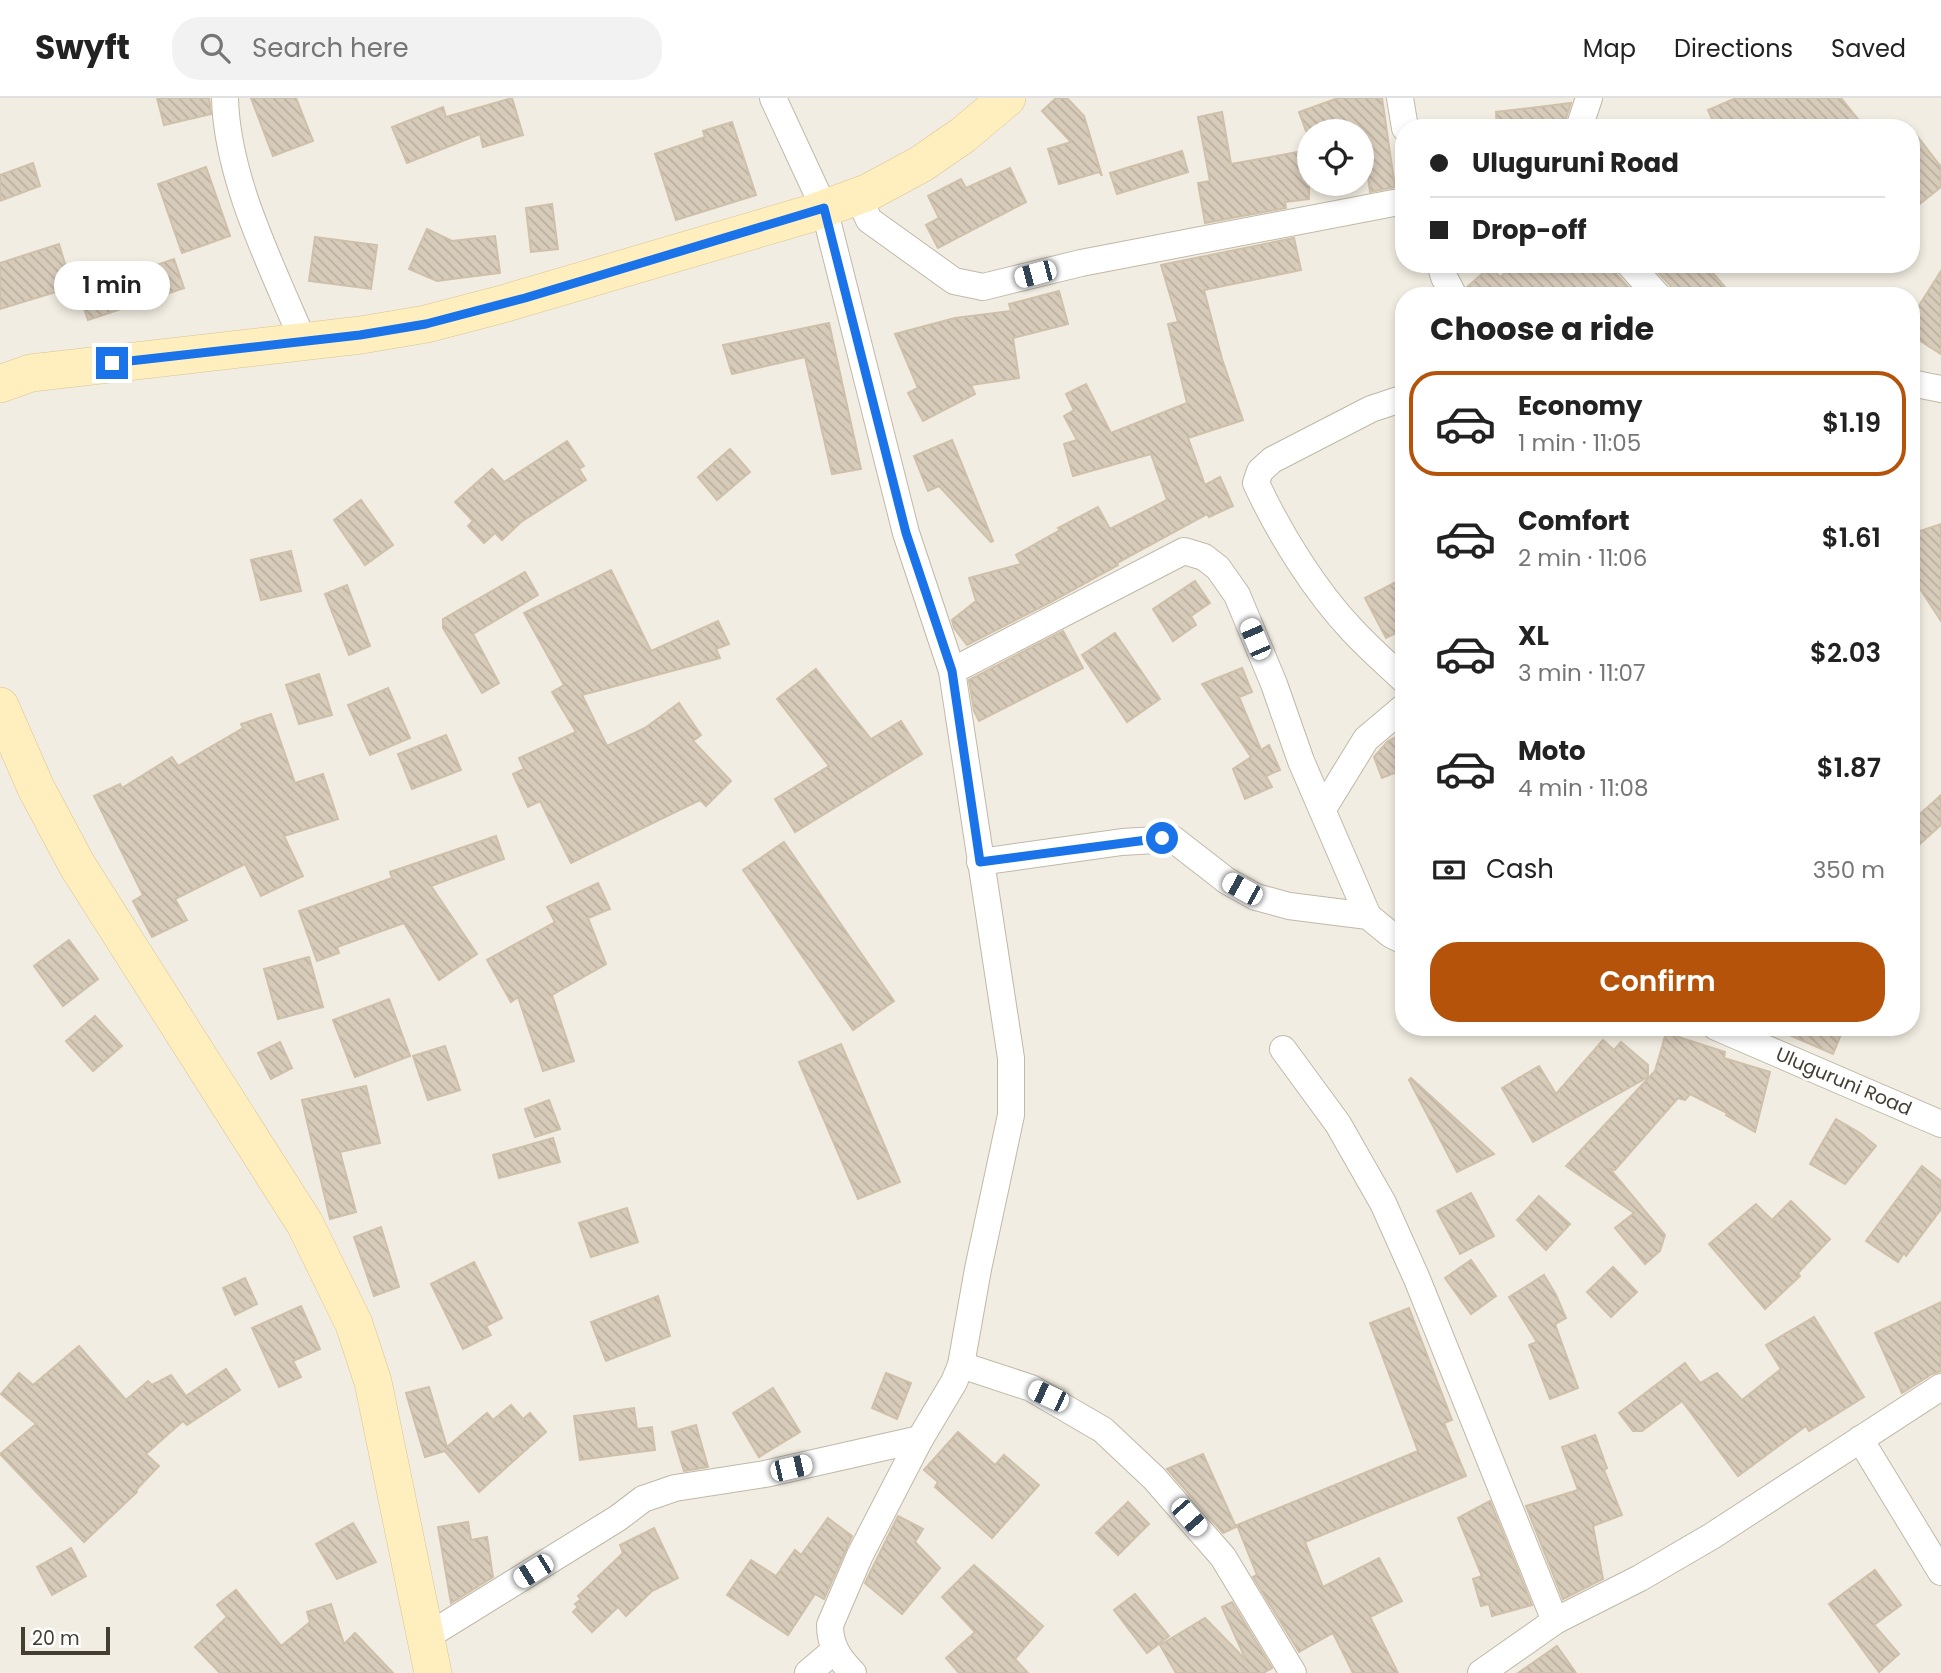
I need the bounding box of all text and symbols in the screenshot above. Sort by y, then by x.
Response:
search box [172,17,662,80]
text: Swyft [35,24,130,71]
icon: search [196,29,234,67]
text: Search here [252,30,409,66]
text: Map [1583,32,1636,65]
text: Directions [1674,32,1793,65]
text: Saved [1831,32,1906,65]
map controls [1297,119,1374,196]
button: locate [1297,119,1374,196]
text: Uluguruni Road [1472,145,1679,181]
text: Drop-off [1472,212,1587,248]
car [1012,258,1059,290]
callout: 1 min [54,261,170,310]
text: 1 min [82,269,142,301]
text: Choose a ride [1430,306,1654,351]
route end [96,347,128,379]
text: Economy [1518,388,1642,424]
icon: car [1434,392,1497,455]
text: $1.19 [1822,405,1881,441]
text: 1 min · 11:05 [1518,427,1641,459]
text: Comfort [1518,503,1630,539]
icon: car [1434,507,1497,570]
text: $1.61 [1822,520,1881,556]
text: 2 min · 11:06 [1518,542,1647,574]
car [1238,616,1273,662]
text: XL [1518,618,1549,654]
icon: car [1434,622,1497,685]
text: $2.03 [1810,635,1881,671]
text: 3 min · 11:07 [1518,657,1646,689]
text: Moto [1518,733,1586,769]
icon: car [1434,737,1497,800]
text: $1.87 [1817,750,1881,786]
text: 4 min · 11:08 [1518,772,1648,804]
route start [1146,822,1178,854]
icon: cash [1430,851,1468,889]
text: Cash [1486,851,1554,887]
text: 350 m [1813,854,1885,886]
car [1219,870,1266,908]
button: Confirm [1430,942,1885,1022]
street label: Uluguruni Road [1772,1041,1916,1122]
car [1025,1378,1072,1414]
car [769,1453,814,1483]
car [1168,1494,1211,1540]
car [510,1551,557,1591]
scale bar [21,1624,110,1656]
text: 20 m [32,1625,80,1652]

